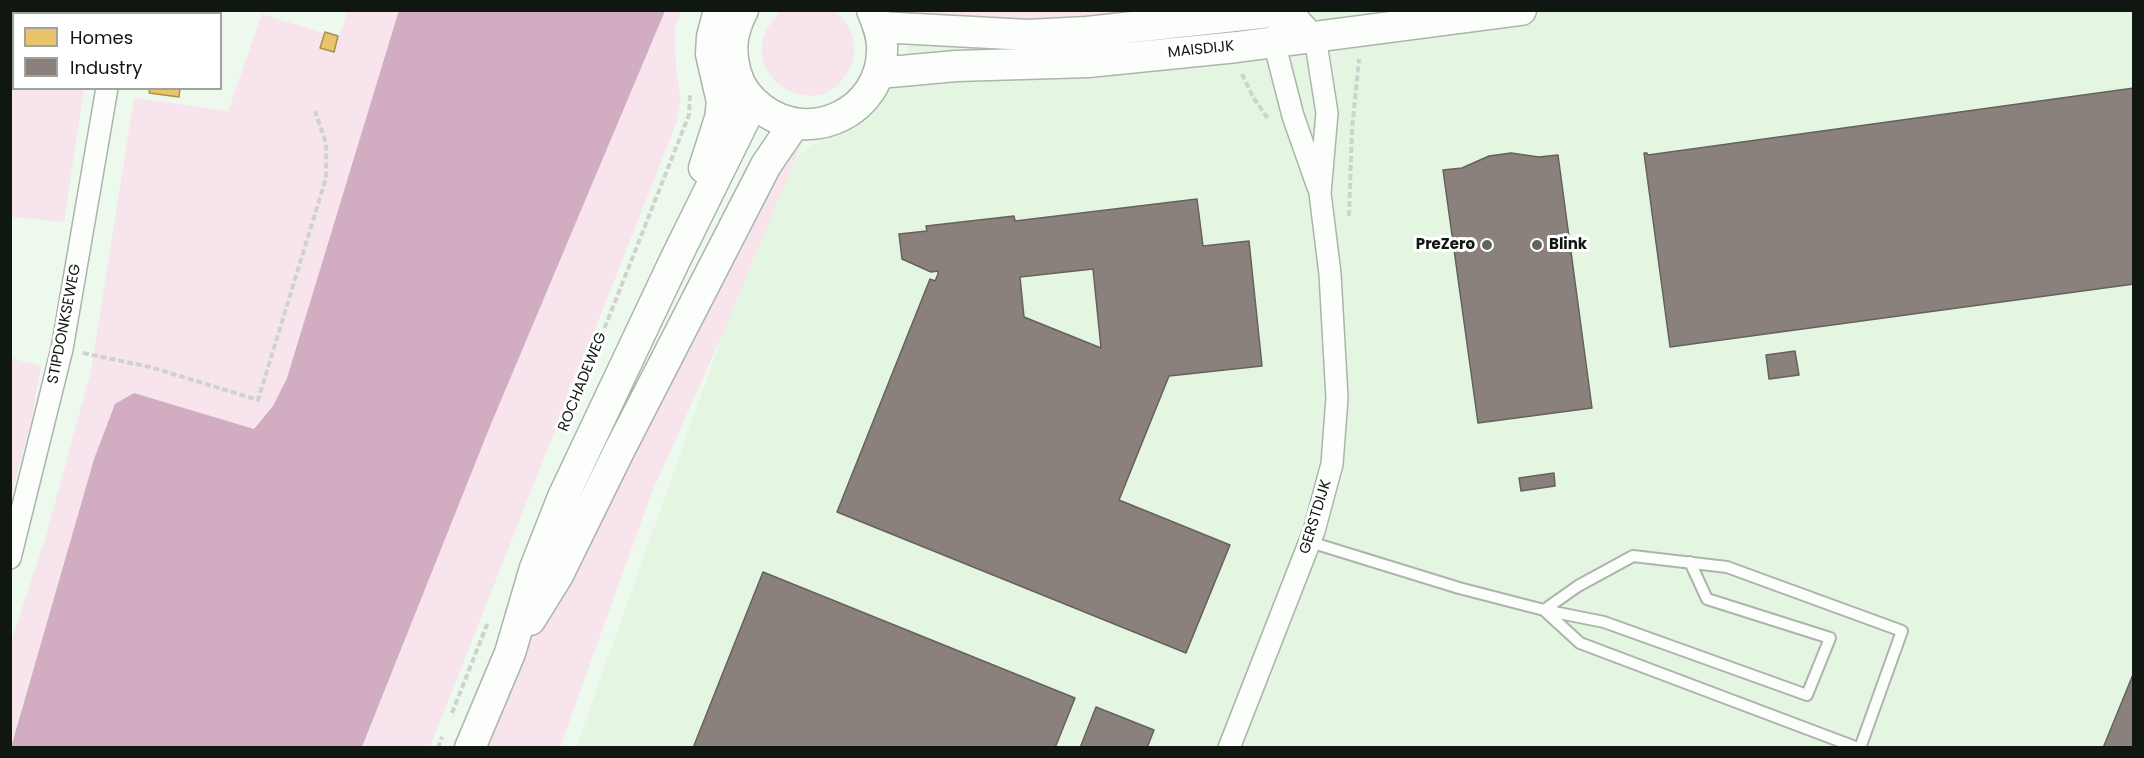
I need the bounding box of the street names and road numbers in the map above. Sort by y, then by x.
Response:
street label: MAISDIJK [1167,38,1235,62]
street label: STIPDONKSEWEG [45,263,85,385]
street label: ROCHADEWEG [555,330,611,434]
street label: GERSTDIJK [1296,478,1336,556]

